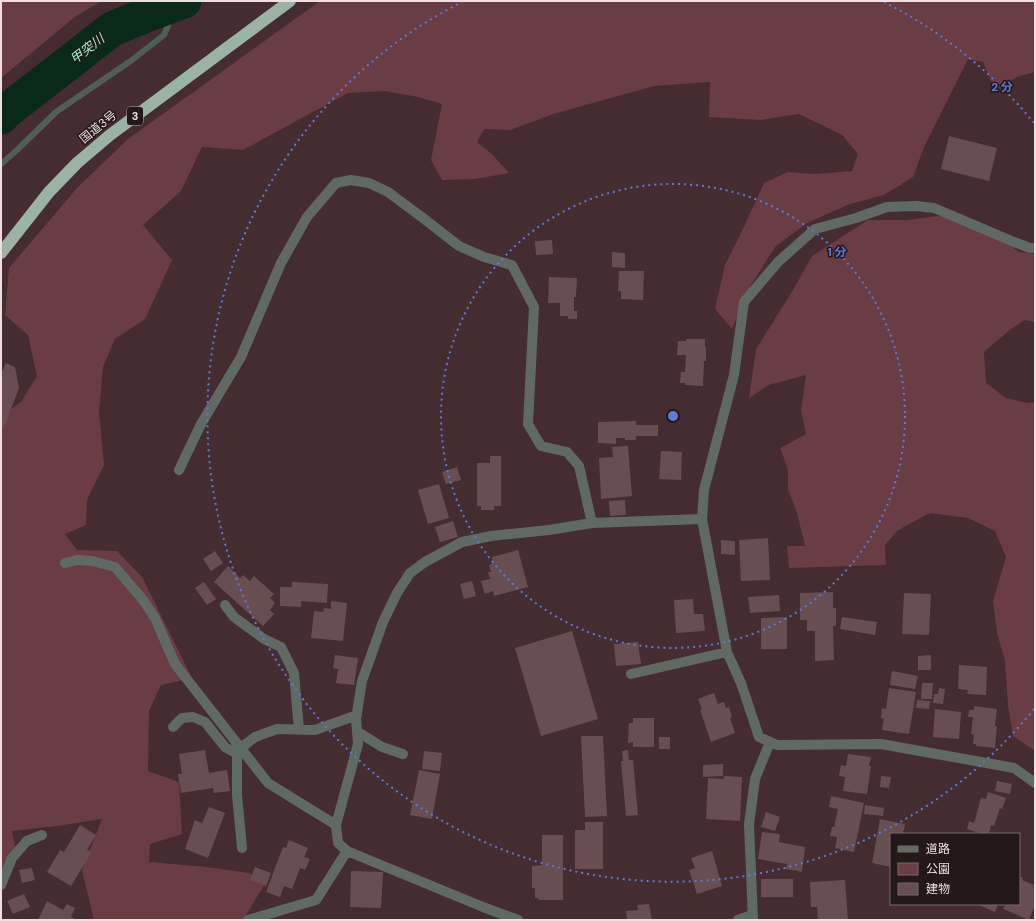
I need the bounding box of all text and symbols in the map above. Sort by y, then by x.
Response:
water label: 甲突川 [66,29,109,68]
text: 2 分 [991,79,1013,95]
street label: 国道3号 [76,107,120,147]
road number: 3 [127,107,143,125]
text: 1 分 [827,244,847,260]
centre of rings [666,409,680,423]
legend [890,833,1020,905]
text: 道路 [926,841,950,857]
text: 公園 [926,861,950,877]
text: 建物 [926,881,950,897]

